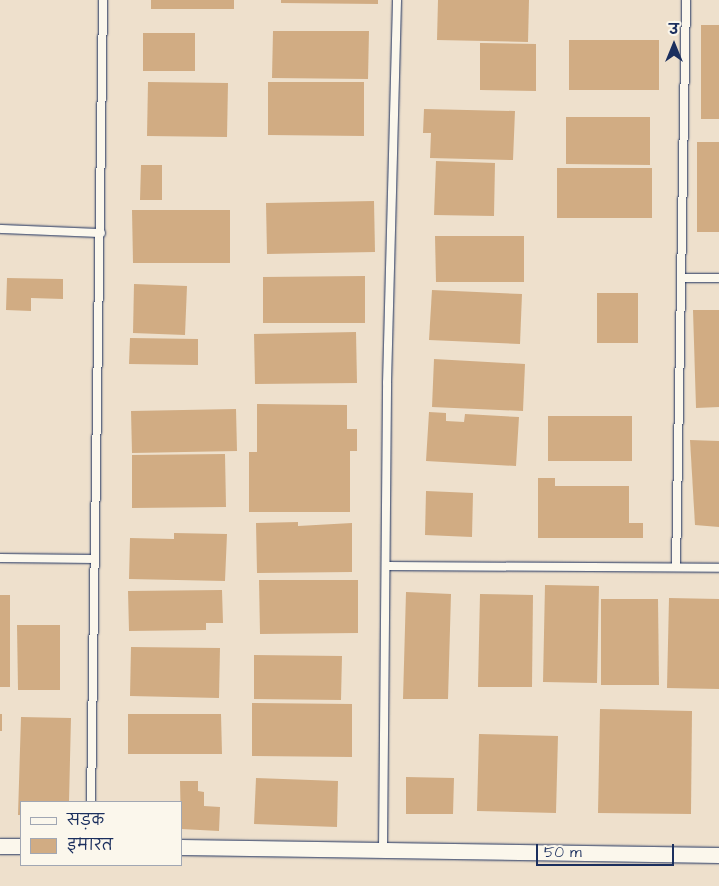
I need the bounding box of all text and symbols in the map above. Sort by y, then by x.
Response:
north arrow [649,20,699,70]
text: उ [669,20,679,40]
legend [20,801,182,866]
text: सड़क [67,810,104,831]
scale bar [539,834,676,866]
text: इमारत [67,835,113,856]
text: 50 m [544,842,582,863]

